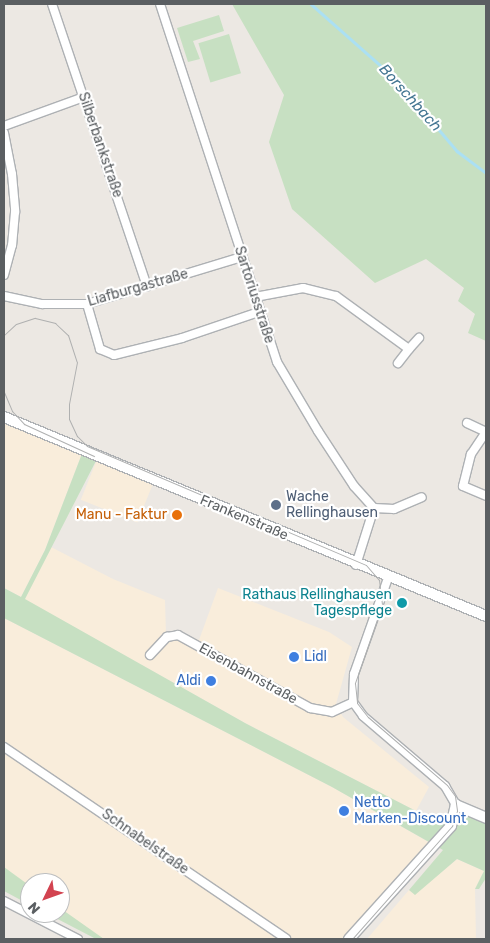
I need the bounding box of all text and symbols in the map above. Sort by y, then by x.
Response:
water label: Borschbach [375,61,445,135]
street label: Silberbankstraße [74,90,126,200]
street label: Sartoriusstraße [230,244,278,346]
street label: Liafburgastraße [86,266,190,310]
place label: Wache Rellinghausen [286,489,378,522]
street label: Frankenstraße [197,492,291,544]
marker: Wache Rellinghausen [270,499,282,511]
place label: Manu - Faktur [76,507,167,523]
marker: Manu - Faktur [171,509,183,521]
place label: Rathaus Rellinghausen Tagespflege [242,587,392,620]
marker: Rathaus Rellinghausen Tagespflege [396,597,408,609]
street label: Eisenbahnstraße [196,640,300,708]
place label: Lidl [304,649,327,665]
marker: Lidl [288,651,300,663]
place label: Aldi [177,673,201,689]
marker: Aldi [205,675,217,687]
place label: Netto Marken-Discount [354,795,466,828]
marker: Netto Marken-Discount [338,805,350,817]
street label: Schnabelstraße [98,806,192,878]
north arrow [20,873,70,923]
text: N [25,898,44,917]

